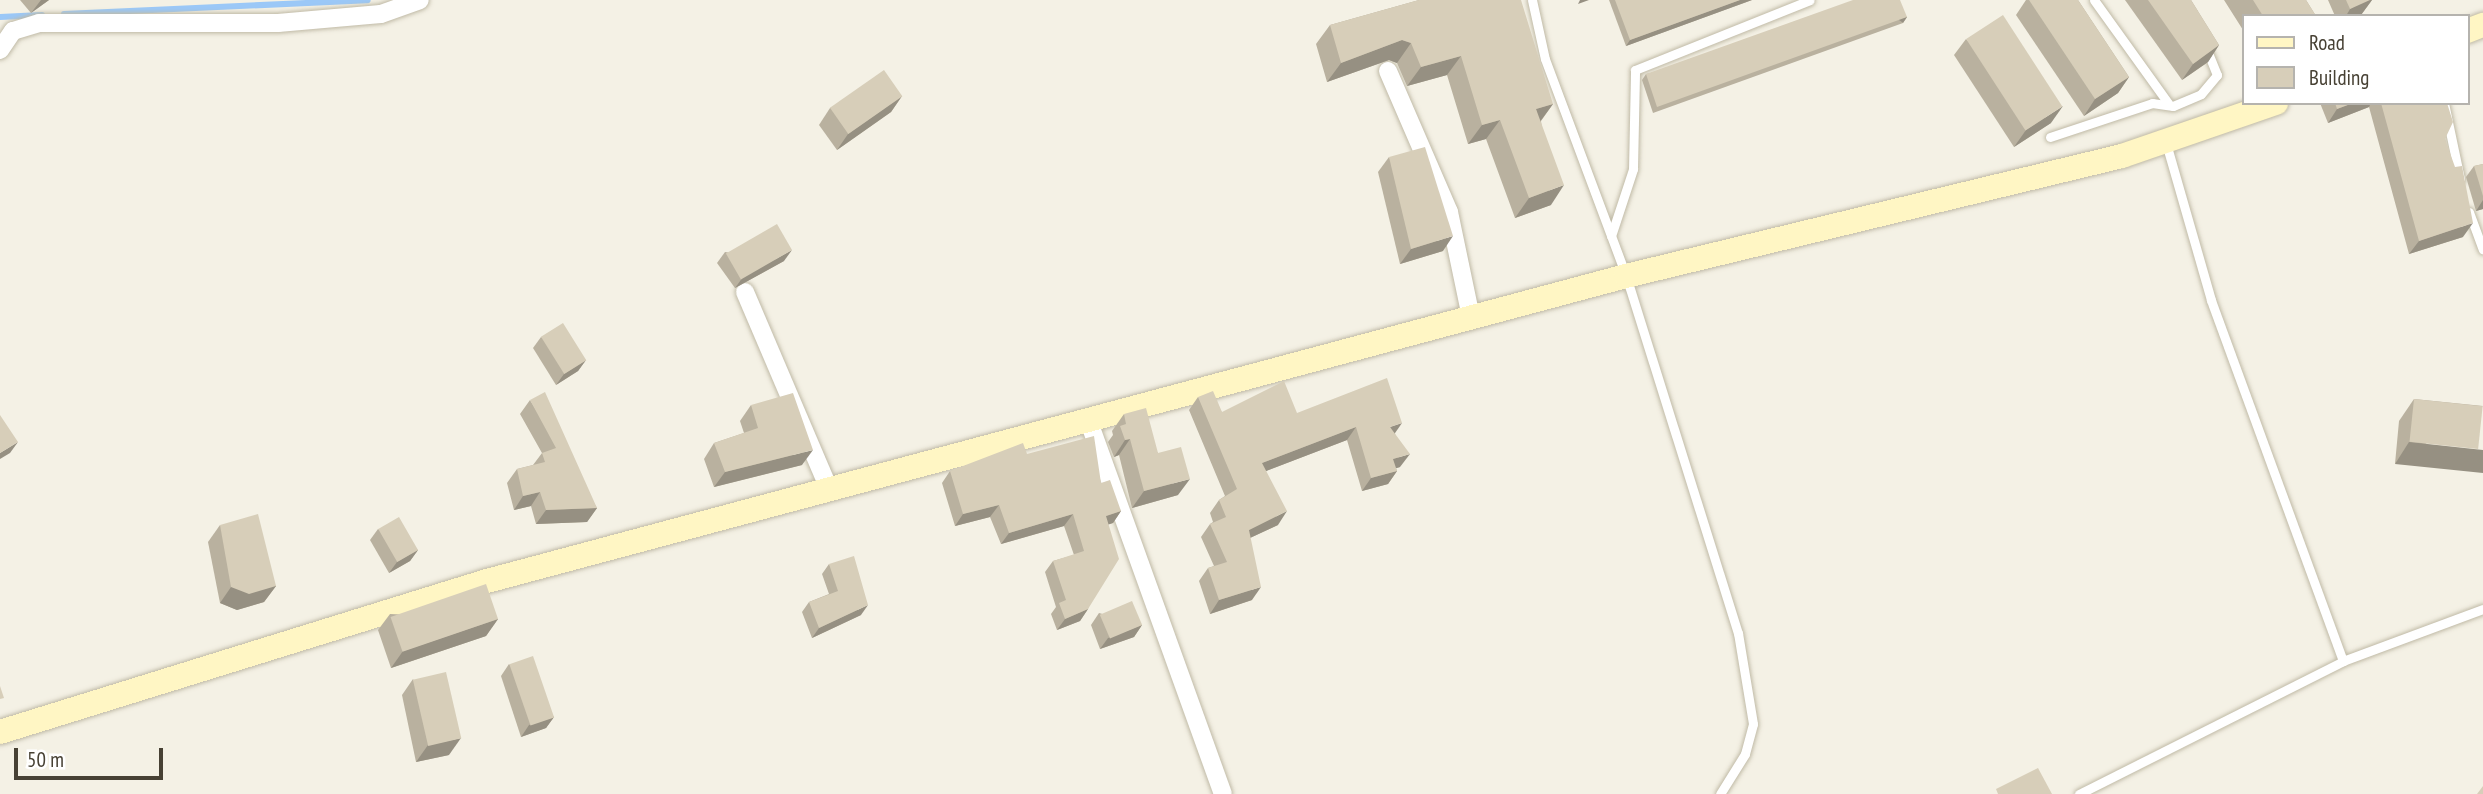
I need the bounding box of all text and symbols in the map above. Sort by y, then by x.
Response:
legend [2242,14,2469,105]
text: Road [2309,29,2345,56]
text: Building [2309,64,2369,91]
scale bar [18,734,166,778]
text: 50 m [27,746,64,773]

